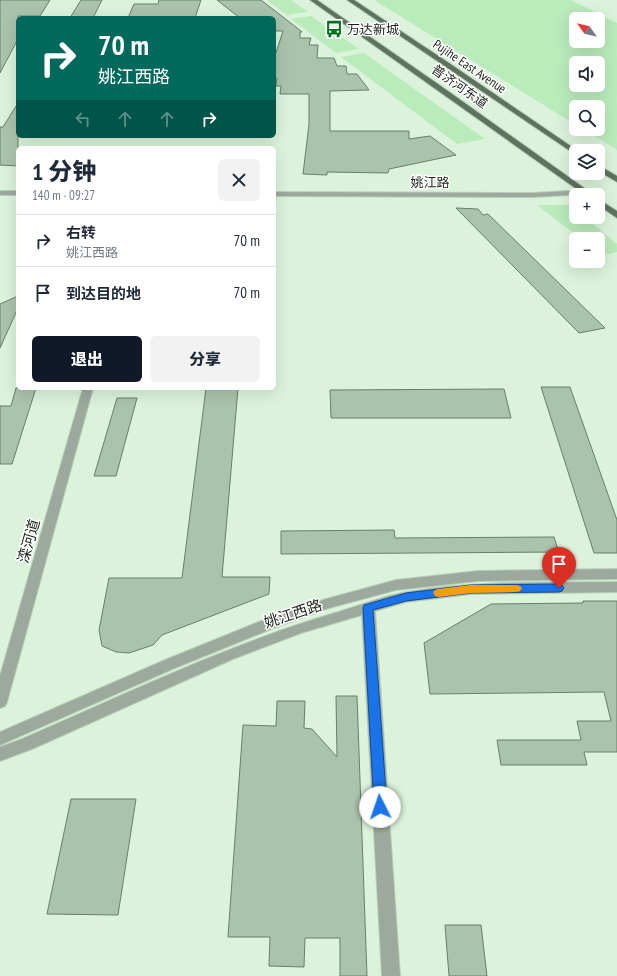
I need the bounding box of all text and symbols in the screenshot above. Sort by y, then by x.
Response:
north arrow [569,12,605,48]
map controls [569,12,605,268]
bus stop icon: 万达新城 [324,19,344,39]
place label: 万达新城 [347,21,399,38]
text: 70 m [98,26,149,63]
icon: right [32,32,84,84]
street label: Pujihe East Avenue [430,36,510,97]
button: sound [569,56,605,92]
street label: 普济河东道 [428,61,491,112]
text: 姚江西路 [98,65,170,88]
button: search [569,100,605,136]
icon: left [72,108,94,130]
icon: ahead [114,108,136,130]
icon: ahead [156,108,178,130]
icon: right [198,108,220,130]
button: layers [569,144,605,180]
text: 1 分钟 [32,156,96,187]
button: close [218,159,260,201]
street label: 姚江路 [410,174,450,191]
text: 140 m · 09:27 [32,187,95,204]
button: + [569,188,605,224]
text: 右转 [66,223,96,242]
icon: right [32,230,54,252]
text: 70 m [234,231,260,250]
button: − [569,232,605,268]
text: 姚江西路 [66,244,118,261]
icon: arrive [32,282,54,304]
text: 70 m [234,283,260,302]
text: 到达目的地 [66,284,141,303]
button: 退出 [32,336,142,382]
button: 分享 [150,336,260,382]
street label: 滦河道 [13,517,44,565]
pin [542,547,576,588]
icon: arrive [548,553,570,575]
street label: 姚江西路 [261,595,324,632]
position arrow [359,786,401,828]

